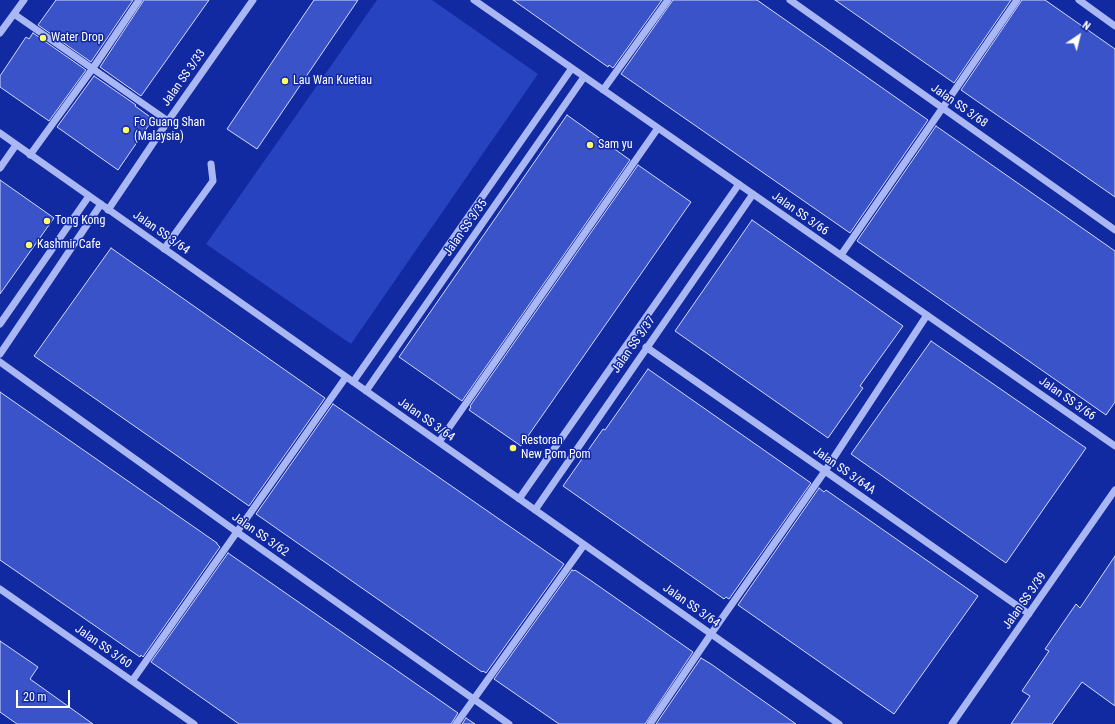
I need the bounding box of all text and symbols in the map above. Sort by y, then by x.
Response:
north arrow [1059,16,1099,56]
text: N [1080,19,1093,33]
place label: Water Drop [51,31,104,45]
marker: Water Drop [38,33,48,43]
street label: Jalan SS 3/33 [159,47,209,109]
place label: Lau Wan Kuetiau [293,74,372,88]
marker: Lau Wan Kuetiau [280,76,290,86]
street label: Jalan SS 3/68 [928,81,990,131]
place label: Fo Guang Shan (Malaysia) [134,116,205,144]
marker: Fo Guang Shan (Malaysia) [121,125,131,135]
place label: Sam yu [598,138,633,152]
marker: Sam yu [585,140,595,150]
street label: Jalan SS 3/66 [769,189,831,239]
street label: Jalan SS 3/35 [441,197,491,259]
street label: Jalan SS 3/64 [130,208,192,258]
place label: Tong Kong [55,214,105,228]
marker: Tong Kong [42,216,52,226]
place label: Kashmir Cafe [37,238,101,252]
marker: Kashmir Cafe [24,240,34,250]
street label: Jalan SS 3/37 [609,314,659,376]
street label: Jalan SS 3/66 [1036,374,1098,424]
street label: Jalan SS 3/64 [395,395,457,445]
place label: Restoran New Pom Pom [521,434,591,462]
marker: Restoran New Pom Pom [508,443,518,453]
street label: Jalan SS 3/64A [810,444,878,498]
street label: Jalan SS 3/62 [229,510,291,560]
street label: Jalan SS 3/39 [1000,570,1050,632]
street label: Jalan SS 3/64 [660,581,722,631]
street label: Jalan SS 3/60 [72,622,134,672]
scale bar [18,682,72,708]
text: 20 m [23,690,47,704]

